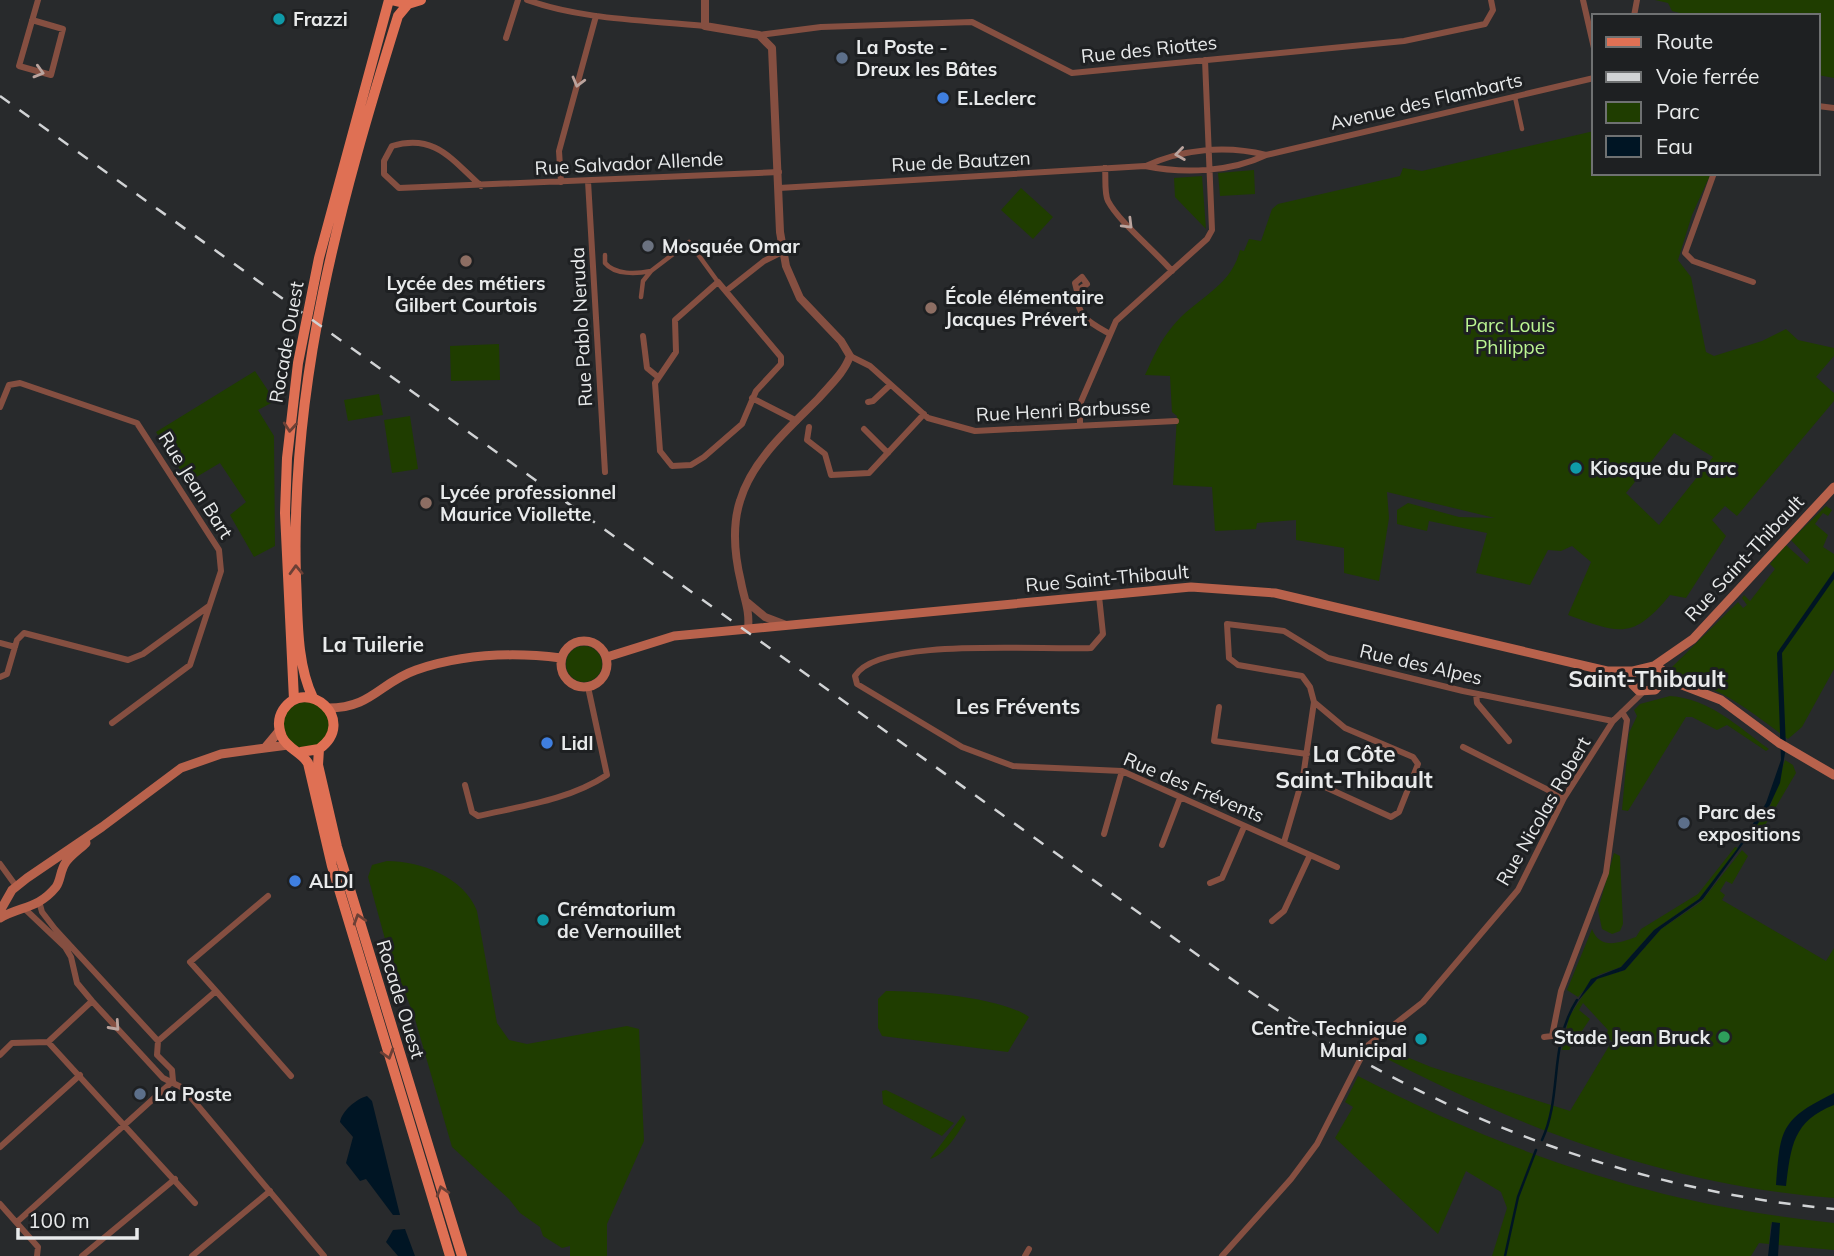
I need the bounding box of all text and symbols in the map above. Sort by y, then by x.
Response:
place label: Frazzi [293,7,348,31]
marker: Frazzi [271,11,287,27]
legend [1592,14,1820,175]
text: Route [1656,28,1713,54]
street label: Rue des Riottes [1080,30,1218,68]
place label: La Poste - Dreux les Bâtes [856,35,997,81]
marker: La Poste - Dreux les Bâtes [834,50,850,66]
text: Voie ferrée [1656,63,1760,89]
one-way arrow [32,64,44,78]
street label: Avenue des Flambarts [1327,67,1525,135]
one-way arrow [572,75,587,87]
place label: E.Leclerc [957,86,1036,110]
marker: E.Leclerc [935,90,951,106]
text: Parc [1656,98,1700,124]
text: Eau [1656,133,1693,159]
street label: Rue de Bautzen [891,145,1031,177]
street label: Rue Salvador Allende [534,146,724,180]
one-way arrow [1174,146,1186,161]
one-way arrow [1120,216,1133,229]
place label: Mosquée Omar [662,234,800,258]
marker: Mosquée Omar [640,238,656,254]
street label: Rue Pablo Neruda [565,247,597,407]
marker: Lycée des métiers Gilbert Courtois [458,253,474,269]
place label: Lycée des métiers Gilbert Courtois [386,271,546,317]
street label: Rocade Ouest [263,279,309,405]
place label: École élémentaire Jacques Prévert [945,285,1104,331]
marker: École élémentaire Jacques Prévert [923,300,939,316]
park label: Parc Louis Philippe [1465,313,1555,359]
street label: Rue Henri Barbusse [975,393,1151,427]
one-way arrow [282,421,297,433]
street label: Rue Jean Bart [154,427,239,543]
place label: Kiosque du Parc [1590,456,1737,480]
marker: Kiosque du Parc [1568,460,1584,476]
place label: Lycée professionnel Maurice Viollette [440,480,616,526]
street label: Rue Saint-Thibault [1679,490,1809,626]
marker: Lycée professionnel Maurice Viollette [418,495,434,511]
street label: Rue Saint-Thibault [1024,559,1190,597]
one-way arrow [288,564,304,575]
district label: La Tuilerie [322,631,424,657]
street label: Rue des Alpes [1357,638,1485,690]
district label: Saint-Thibault [1568,664,1726,693]
district label: Les Frévents [956,693,1080,719]
place label: Lidl [561,731,593,755]
street label: Rue Nicolas Robert [1491,732,1596,890]
marker: Lidl [539,735,555,751]
district label: La Côte Saint-Thibault [1275,739,1433,794]
street label: Rue des Frévents [1120,747,1268,827]
place label: Parc des expositions [1698,800,1801,846]
marker: Parc des expositions [1676,815,1692,831]
place label: ALDI [309,869,354,893]
marker: ALDI [287,873,303,889]
place label: Crématorium de Vernouillet [557,897,681,943]
marker: Crématorium de Vernouillet [535,912,551,928]
one-way arrow [352,914,367,926]
street label: Rocade Ouest [372,937,431,1062]
place label: Centre Technique Municipal [1251,1016,1407,1062]
one-way arrow [107,1018,119,1031]
place label: Stade Jean Bruck [1554,1025,1710,1049]
marker: Stade Jean Bruck [1716,1029,1732,1045]
marker: Centre Technique Municipal [1413,1031,1429,1047]
one-way arrow [380,1048,395,1060]
place label: La Poste [154,1082,232,1106]
marker: La Poste [132,1086,148,1102]
one-way arrow [436,1185,450,1198]
scale bar [18,1196,136,1240]
text: 100 m [28,1207,90,1233]

